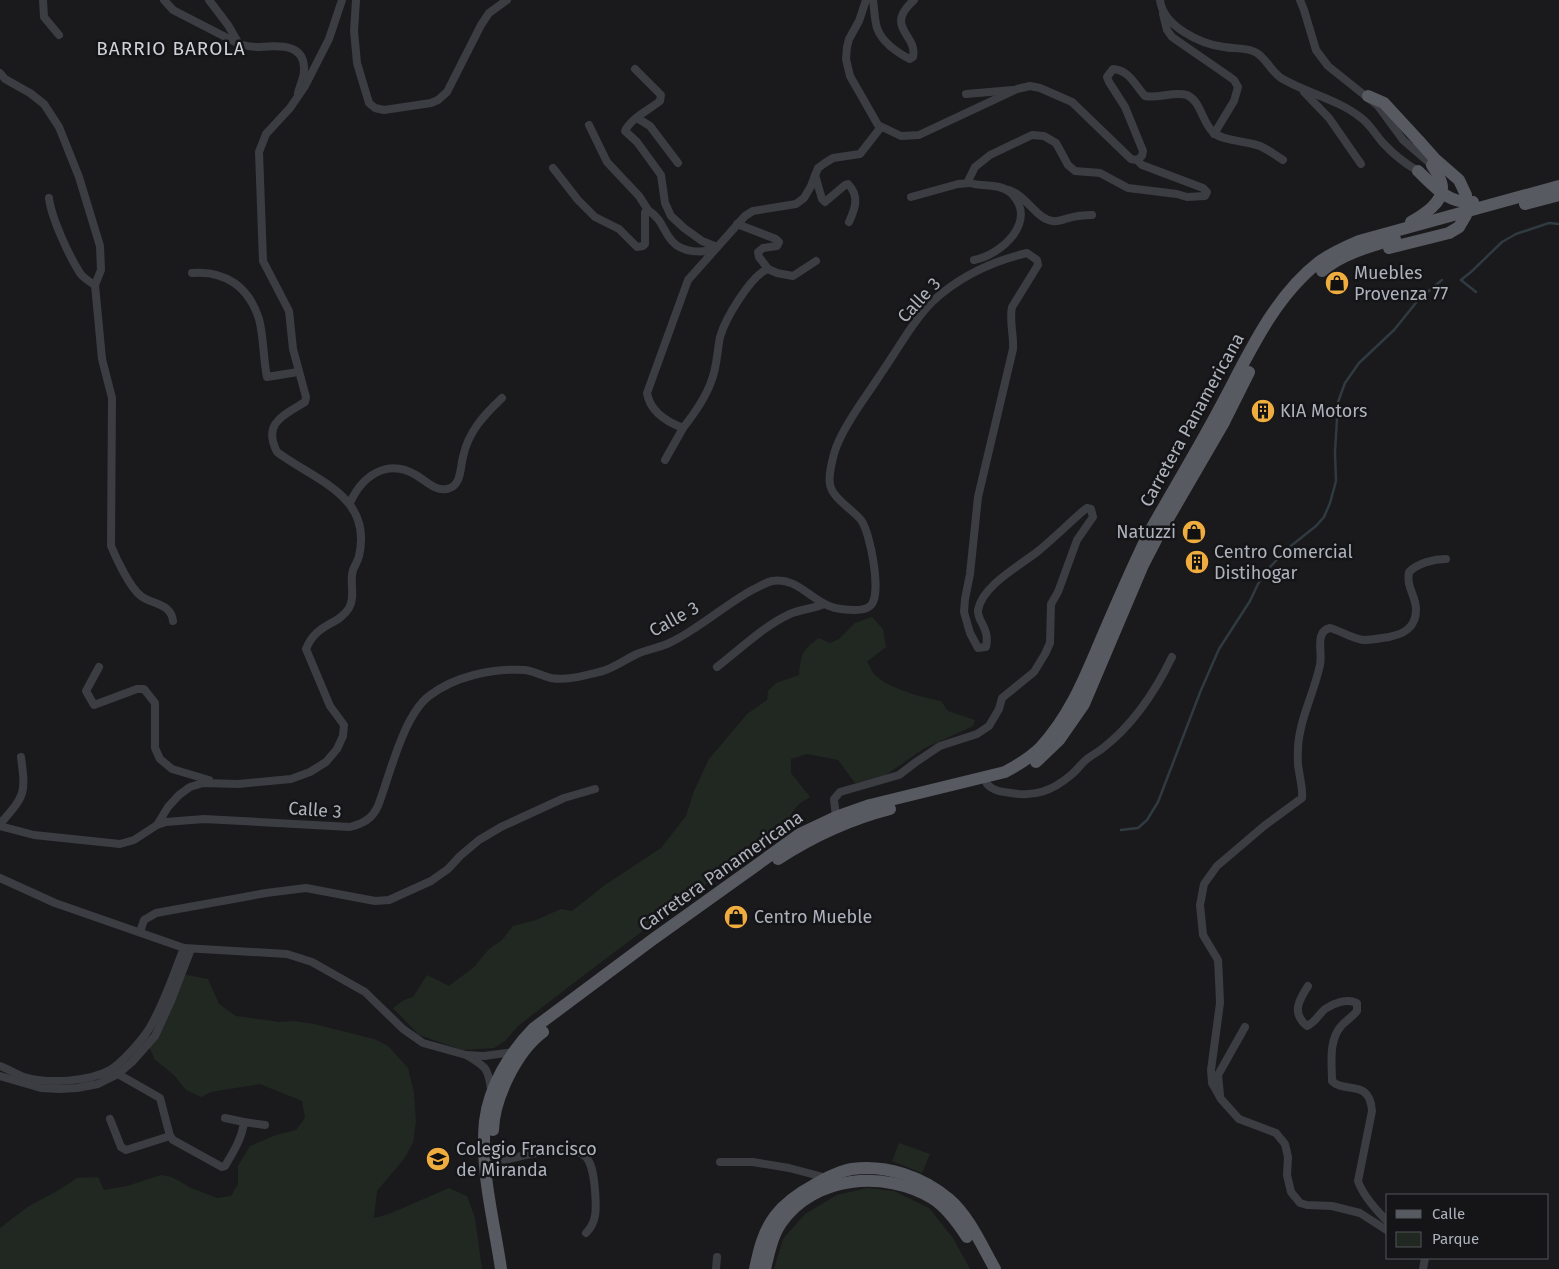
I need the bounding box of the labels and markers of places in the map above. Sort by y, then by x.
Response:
place label: Muebles Provenza 77 [1354,262,1448,305]
shop icon: Muebles Provenza 77 [1324,270,1350,296]
building icon: KIA Motors [1250,398,1276,424]
place label: KIA Motors [1280,400,1367,422]
shop icon: Natuzzi [1181,519,1207,545]
place label: Natuzzi [1116,521,1176,543]
place label: Centro Comercial Distihogar [1214,541,1353,584]
building icon: Centro Comercial Distihogar [1184,549,1210,575]
shop icon: Centro Mueble [723,904,749,930]
place label: Centro Mueble [754,906,872,928]
place label: Colegio Francisco de Miranda [456,1138,597,1181]
school or university icon: Colegio Francisco de Miranda [425,1146,451,1172]

